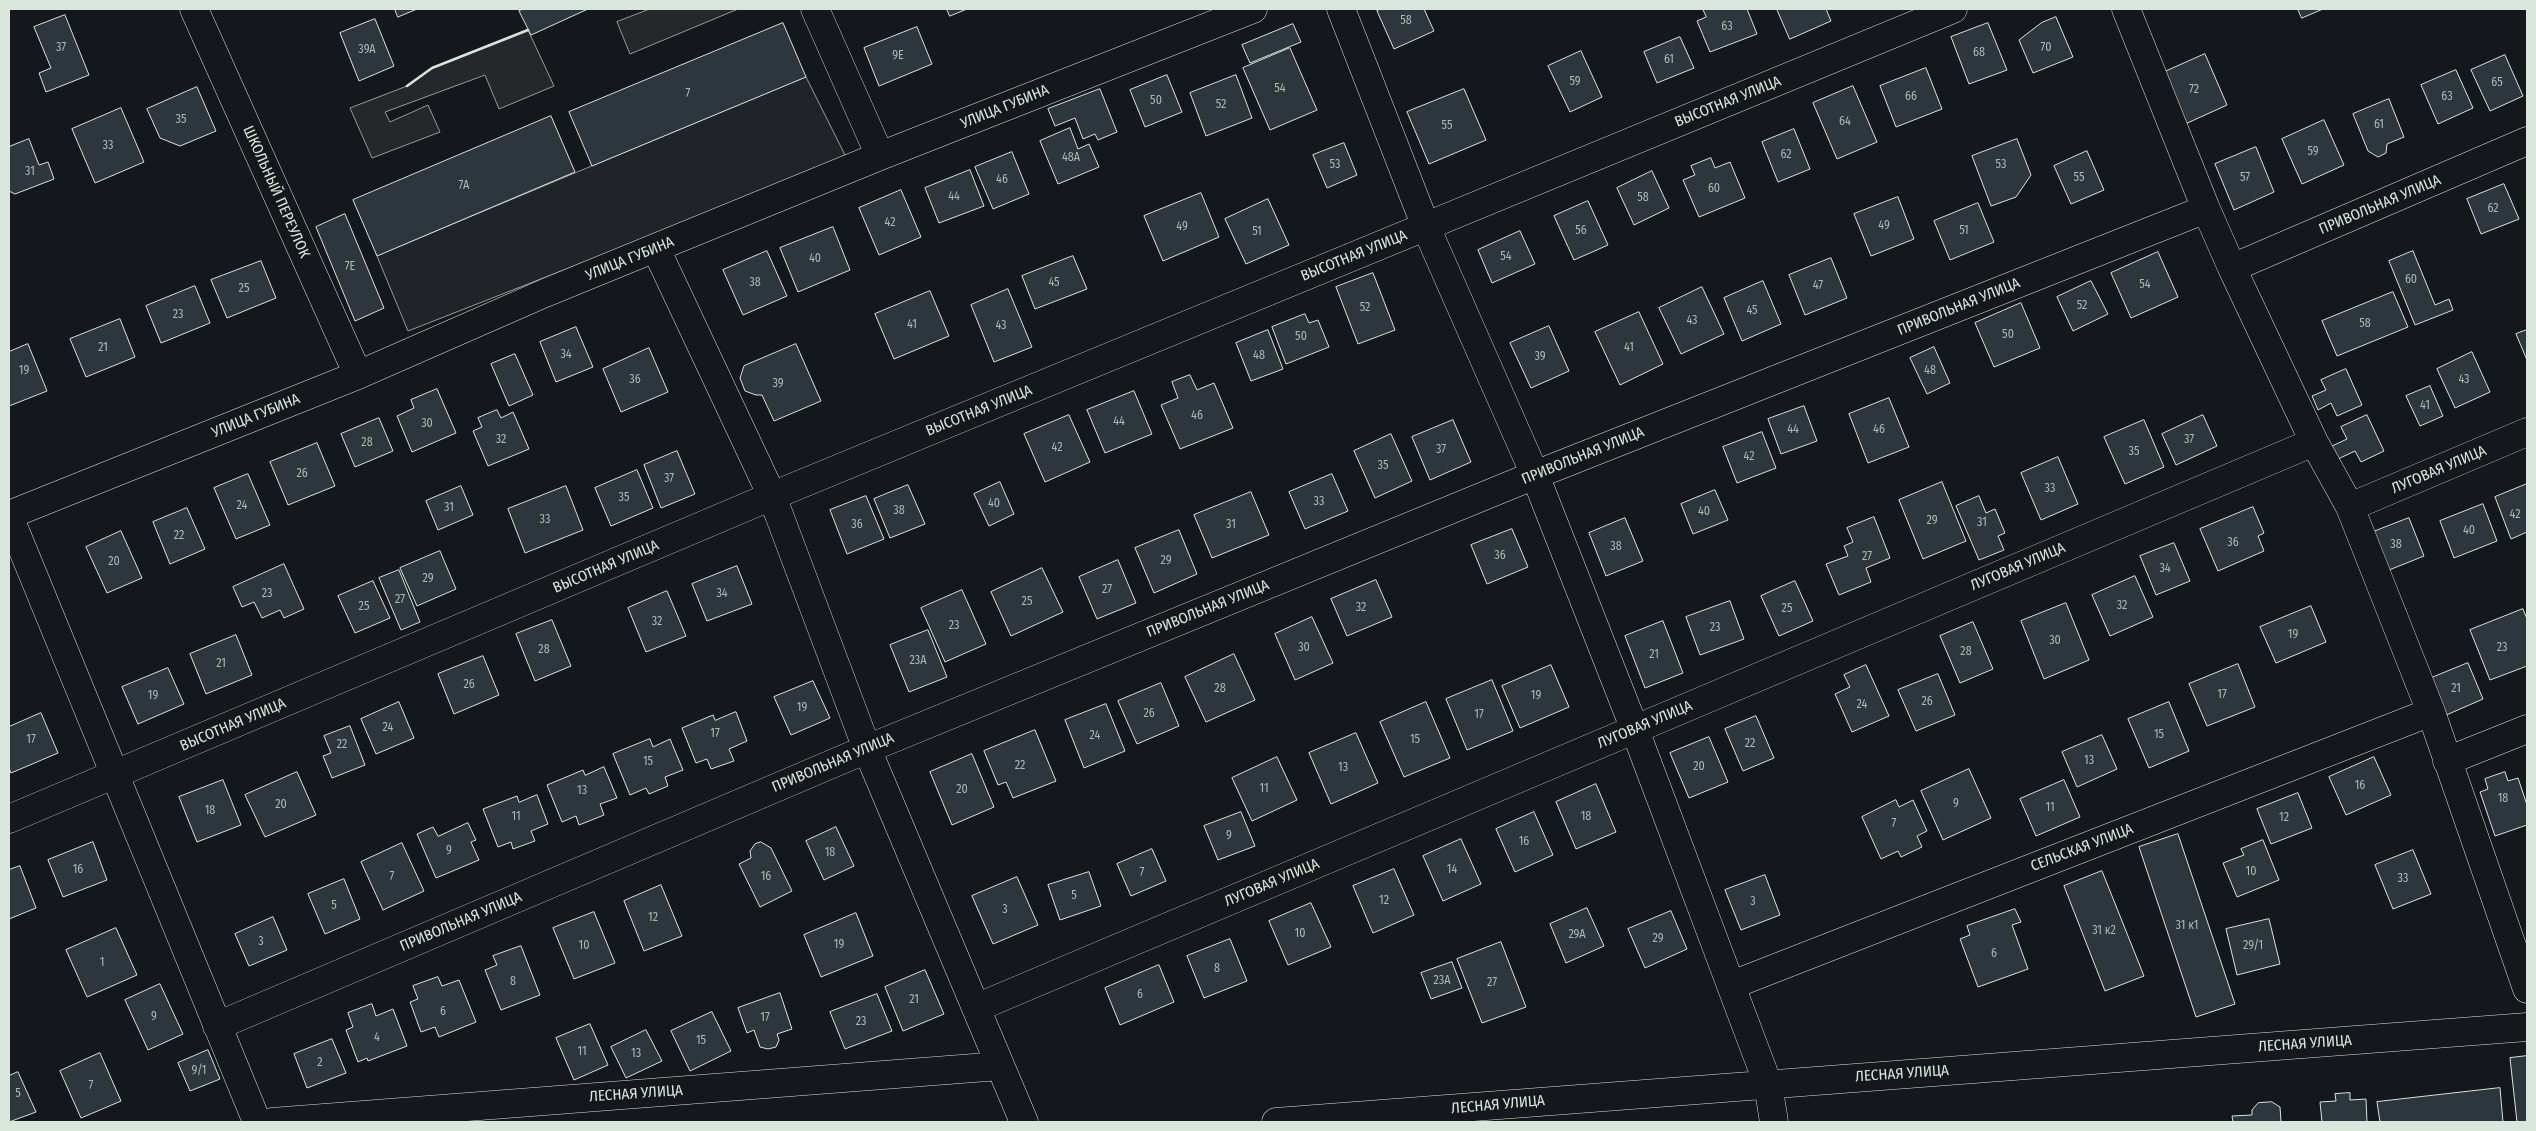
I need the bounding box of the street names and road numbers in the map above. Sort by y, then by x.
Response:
street label: ВЫСОТНАЯ УЛИЦА [1672,72,1784,132]
street label: УЛИЦА ГУБИНА [958,81,1052,133]
street label: ШКОЛЬНЫЙ ПЕРЕУЛОК [239,123,313,261]
street label: ПРИВОЛЬНАЯ УЛИЦА [2316,171,2444,239]
street label: ВЫСОТНАЯ УЛИЦА [1298,226,1410,286]
street label: УЛИЦА ГУБИНА [583,233,677,285]
street label: ПРИВОЛЬНАЯ УЛИЦА [1895,274,2023,340]
street label: ВЫСОТНАЯ УЛИЦА [923,381,1035,441]
street label: УЛИЦА ГУБИНА [209,390,303,442]
street label: ПРИВОЛЬНАЯ УЛИЦА [1519,423,1647,489]
street label: ЛУГОВАЯ УЛИЦА [2389,442,2489,498]
street label: ВЫСОТНАЯ УЛИЦА [550,537,662,597]
street label: ЛУГОВАЯ УЛИЦА [1968,539,2068,595]
street label: ПРИВОЛЬНАЯ УЛИЦА [1144,576,1272,642]
street label: ВЫСОТНАЯ УЛИЦА [177,695,289,755]
street label: ЛУГОВАЯ УЛИЦА [1595,697,1695,753]
street label: ПРИВОЛЬНАЯ УЛИЦА [769,729,897,797]
street label: СЕЛЬСКАЯ УЛИЦА [2028,820,2136,876]
street label: ЛУГОВАЯ УЛИЦА [1222,855,1322,911]
street label: ПРИВОЛЬНАЯ УЛИЦА [397,888,525,956]
street label: ЛЕСНАЯ УЛИЦА [2258,1032,2352,1056]
street label: ЛЕСНАЯ УЛИЦА [1855,1062,1949,1086]
street label: ЛЕСНАЯ УЛИЦА [589,1082,683,1106]
street label: ЛЕСНАЯ УЛИЦА [1450,1092,1546,1118]

